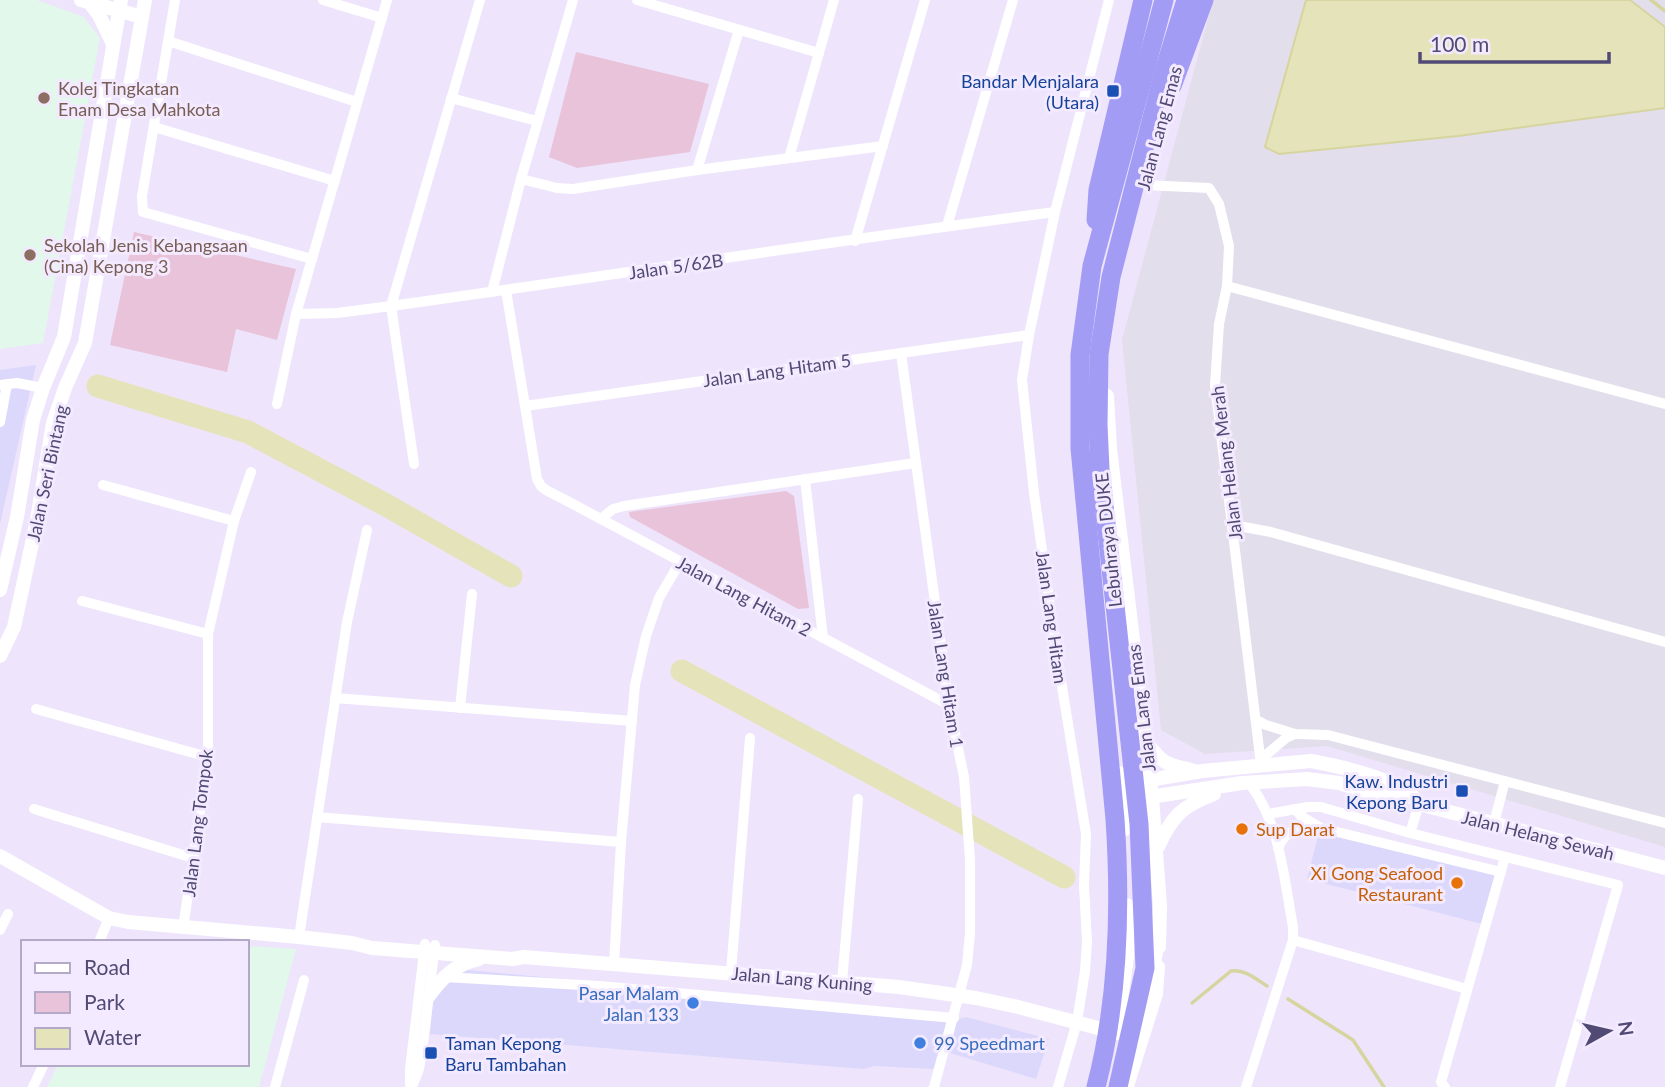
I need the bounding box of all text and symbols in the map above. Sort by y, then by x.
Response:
scale bar [1420,21,1609,65]
text: 100 m [1430,31,1489,56]
street label: Jalan Lang Emas [1132,63,1186,193]
place label: Bandar Menjalara (Utara) [961,70,1099,113]
place label: Kolej Tingkatan Enam Desa Mahkota [58,77,220,120]
marker: Bandar Menjalara (Utara) [1105,83,1121,99]
marker: Kolej Tingkatan Enam Desa Mahkota [36,90,52,106]
place label: Sekolah Jenis Kebangsaan (Cina) Kepong 3 [44,234,248,277]
marker: Sekolah Jenis Kebangsaan (Cina) Kepong 3 [22,247,38,263]
street label: Jalan 5/62B [627,248,725,284]
street label: Jalan Lang Hitam 5 [701,349,853,391]
street label: Jalan Helang Merah [1206,384,1246,542]
street label: Jalan Seri Bintang [22,403,72,543]
street label: Lebuhraya DUKE [1090,472,1126,608]
street label: Jalan Lang Hitam [1032,549,1072,685]
street label: Jalan Lang Hitam 2 [673,551,815,641]
street label: Jalan Lang Hitam 1 [923,598,969,750]
street label: Jalan Lang Emas [1122,643,1160,773]
street label: Jalan Lang Tompok [177,747,217,898]
place label: Kaw. Industri Kepong Baru [1344,770,1448,813]
marker: Kaw. Industri Kepong Baru [1454,783,1470,799]
street label: Jalan Helang Sewah [1459,805,1617,865]
place label: Sup Darat [1256,818,1335,840]
marker: Sup Darat [1234,821,1250,837]
place label: Xi Gong Seafood Restaurant [1311,862,1444,905]
marker: Xi Gong Seafood Restaurant [1449,875,1465,891]
legend [21,940,248,1066]
text: Road [84,954,131,979]
street label: Jalan Lang Kuning [731,962,873,996]
place label: Pasar Malam Jalan 133 [579,982,679,1025]
text: Park [84,989,125,1014]
marker: Pasar Malam Jalan 133 [685,995,701,1011]
north arrow [1574,996,1644,1066]
text: N [1614,1020,1639,1037]
text: Water [84,1024,141,1049]
place label: Taman Kepong Baru Tambahan [445,1032,566,1075]
place label: 99 Speedmart [934,1032,1046,1054]
marker: 99 Speedmart [912,1035,928,1051]
marker: Taman Kepong Baru Tambahan [423,1045,439,1061]

